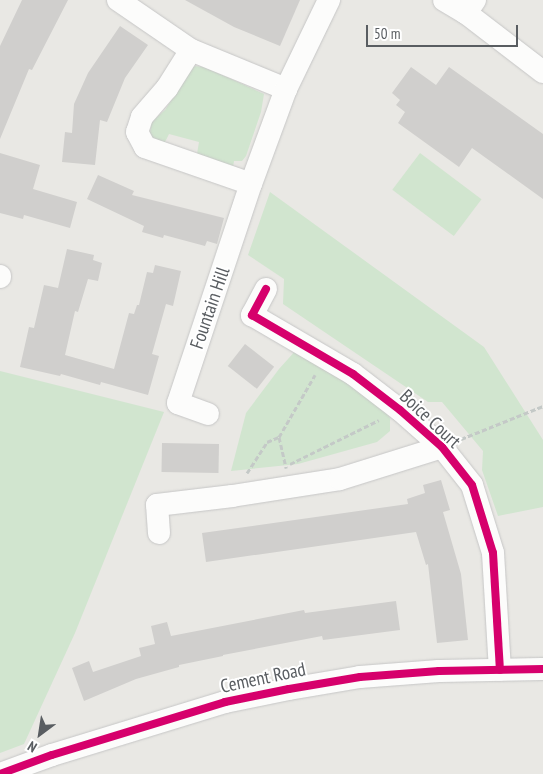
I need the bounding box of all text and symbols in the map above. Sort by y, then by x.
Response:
scale bar [368,15,520,47]
text: 50 m [374,24,400,43]
street label: Fountain Hill [185,264,235,352]
street label: Boice Court [395,385,465,453]
street label: Cement Road [218,658,308,698]
north arrow [15,709,65,759]
text: N [24,737,40,757]

